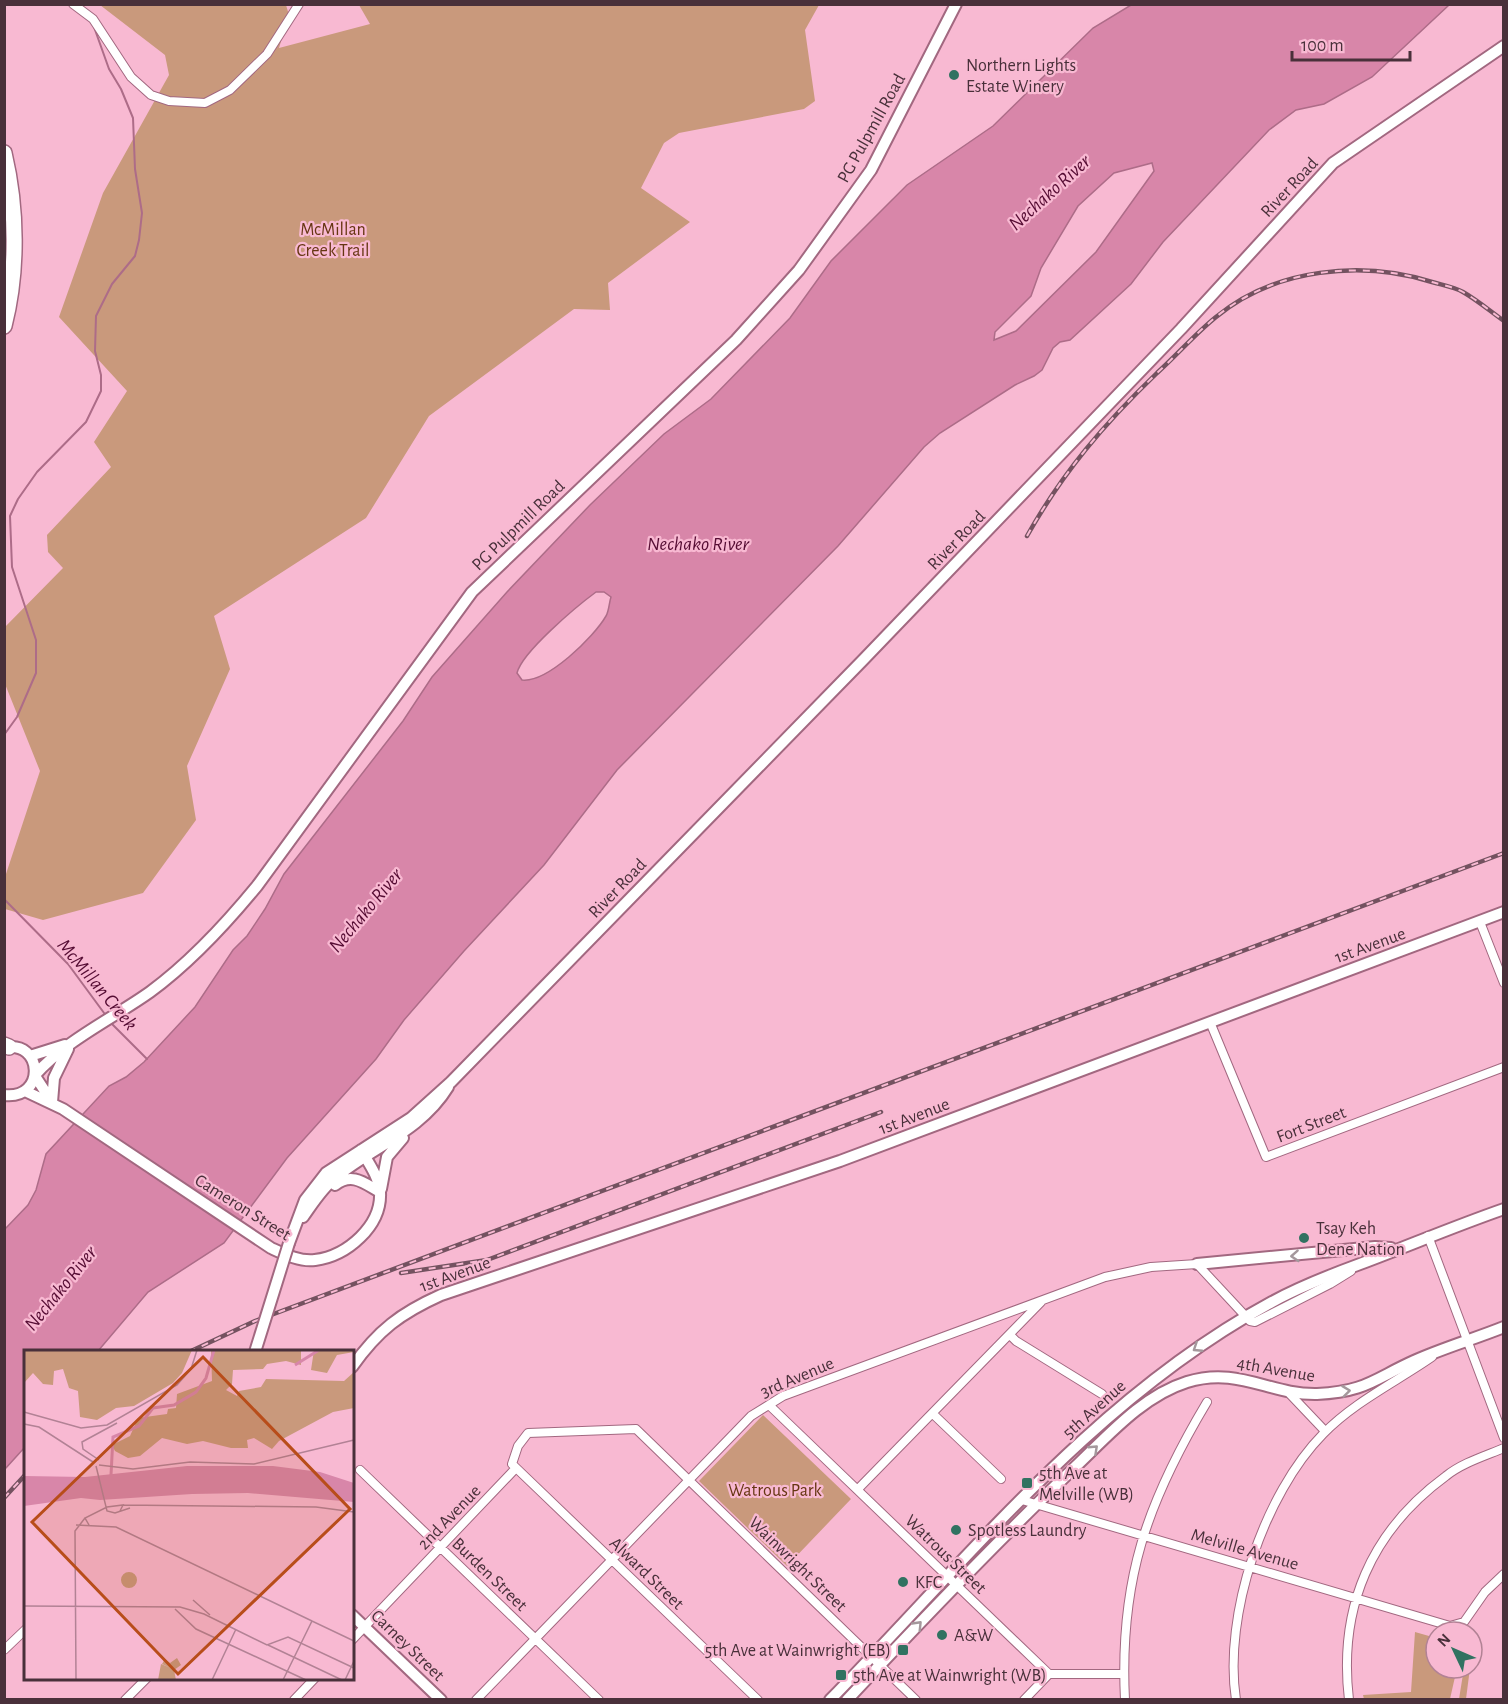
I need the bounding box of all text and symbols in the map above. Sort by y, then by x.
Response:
scale bar [1292,24,1410,62]
text: 100 m [1301,37,1344,55]
place label: Northern Lights Estate Winery [966,57,1076,96]
marker: Northern Lights Estate Winery [947,68,961,82]
street label: PG Pulpmill Road [835,71,909,186]
water label: Nechako River [1005,151,1095,234]
street label: River Road [1258,154,1322,221]
park label: McMillan Creek Trail [297,221,370,260]
street label: PG Pulpmill Road [469,477,569,574]
street label: River Road [924,508,989,574]
water label: Nechako River [647,534,750,554]
street label: River Road [585,856,650,922]
water label: Nechako River [325,865,407,956]
street label: 1st Avenue [1332,925,1408,967]
water label: McMillan Creek [54,935,141,1034]
street label: 1st Avenue [877,1095,952,1139]
street label: Fort Street [1274,1103,1349,1146]
street label: Cameron Street [191,1171,294,1245]
place label: Tsay Keh Dene Nation [1316,1220,1405,1259]
marker: Tsay Keh Dene Nation [1297,1231,1311,1245]
water label: Nechako River [21,1242,101,1335]
one-way arrow [1290,1249,1299,1262]
street label: 1st Avenue [417,1254,493,1296]
one-way arrow [1193,1341,1204,1352]
inset map [24,1350,354,1680]
street label: 3rd Avenue [758,1354,837,1401]
street label: 4th Avenue [1235,1354,1316,1386]
street label: 5th Avenue [1060,1377,1130,1443]
one-way arrow [1341,1385,1350,1397]
one-way arrow [1087,1446,1098,1457]
place label: 5th Ave at Melville (WB) [1039,1465,1134,1504]
marker: 5th Ave at Melville (WB) [1020,1476,1034,1490]
street label: 2nd Avenue [415,1482,485,1554]
park label: Watrous Park [728,1482,823,1500]
street label: Watrous Street [901,1512,989,1598]
street label: Wainwright Street [745,1514,850,1616]
place label: Spotless Laundry [968,1522,1087,1540]
marker: Spotless Laundry [949,1523,963,1537]
street label: Melville Avenue [1189,1526,1301,1574]
street label: Alward Street [606,1534,687,1613]
street label: Burden Street [448,1535,531,1615]
place label: KFC [915,1574,942,1592]
marker: KFC [896,1575,910,1589]
street label: Carney Street [367,1607,448,1685]
north arrow [1424,1620,1484,1680]
one-way arrow [911,1621,922,1632]
place label: A&W [954,1627,993,1645]
marker: A&W [935,1628,949,1642]
text: N [1434,1631,1454,1650]
place label: 5th Ave at Wainwright (EB) [705,1642,891,1660]
marker: 5th Ave at Wainwright (EB) [896,1643,910,1657]
place label: 5th Ave at Wainwright (WB) [853,1667,1047,1685]
marker: 5th Ave at Wainwright (WB) [834,1668,848,1682]

